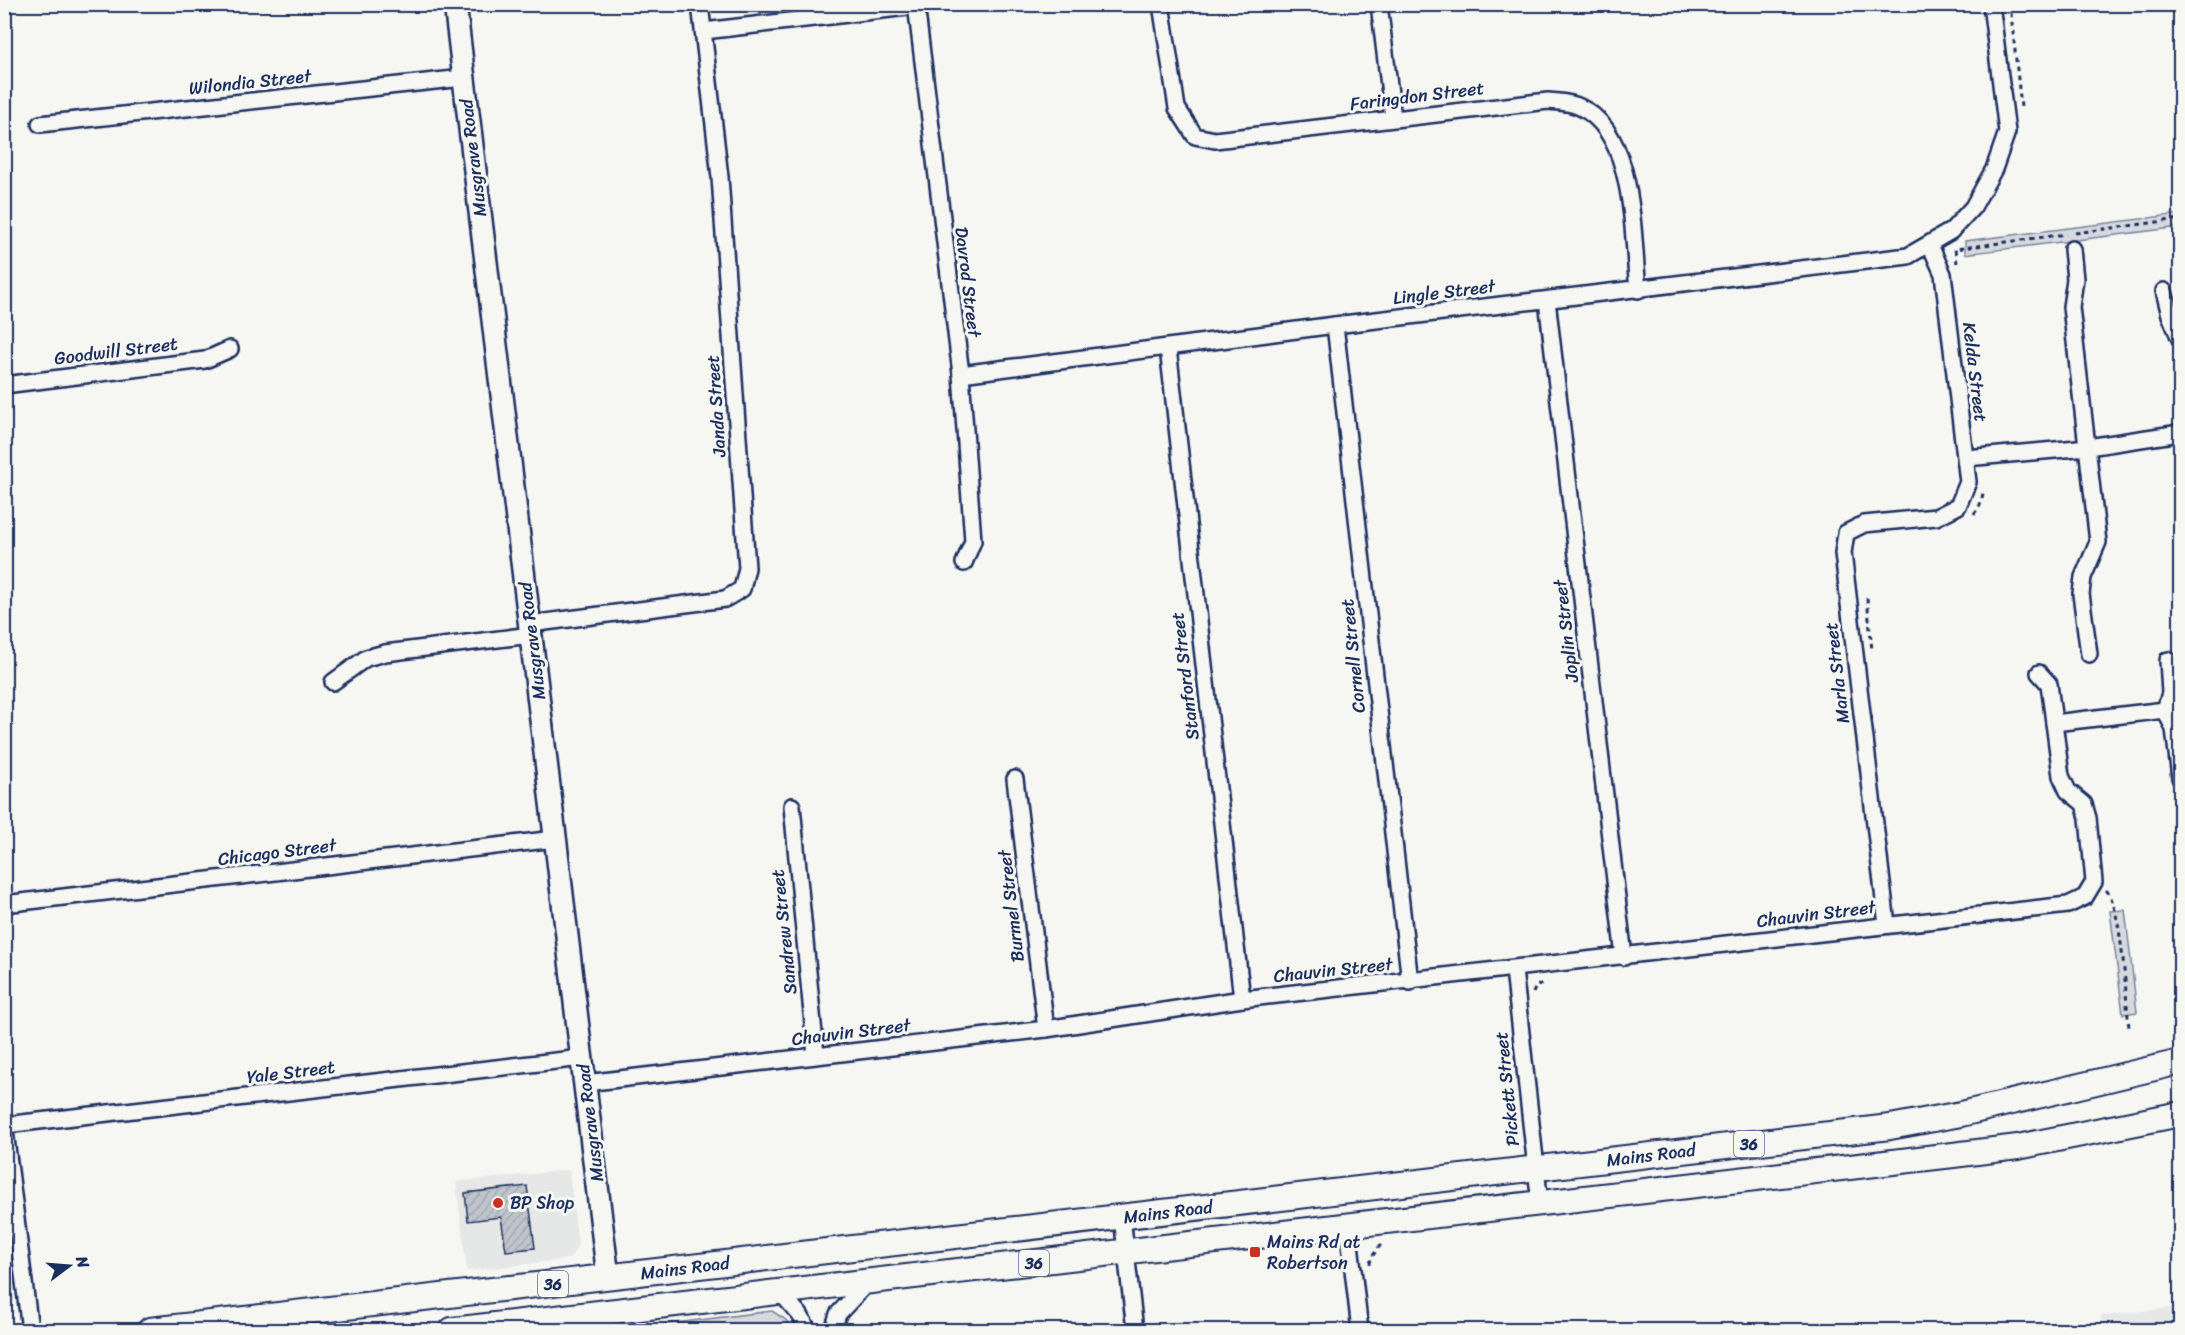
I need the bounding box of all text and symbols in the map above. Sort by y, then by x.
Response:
street label: Wilondia Street [187,60,313,104]
street label: Faringdon Street [1348,72,1486,120]
street label: Musgrave Road [450,96,496,219]
street label: Davrod Street [945,225,991,340]
street label: Lingle Street [1391,270,1498,314]
street label: Kelda Street [1953,320,1997,424]
street label: Goodwill Street [52,328,180,374]
street label: Janda Street [696,354,736,459]
street label: Joplin Street [1544,577,1588,685]
street label: Musgrave Road [509,579,555,702]
street label: Cornell Street [1331,597,1375,715]
street label: Stanford Street [1161,610,1209,742]
street label: Marla Street [1815,620,1859,725]
street label: Chicago Street [216,829,339,875]
street label: Burmel Street [988,847,1034,964]
street label: Sandrew Street [762,868,806,996]
street label: Chauvin Street [1755,891,1878,937]
street label: Chauvin Street [1272,948,1395,992]
street label: Chauvin Street [790,1009,913,1055]
street label: Pickett Street [1485,1030,1529,1148]
street label: Yale Street [245,1051,337,1093]
street label: Musgrave Road [567,1061,613,1184]
road number: 36 [1734,1131,1764,1157]
street label: Mains Road [1605,1133,1699,1176]
place label: BP Shop [510,1187,575,1219]
street label: Mains Road [1122,1190,1216,1233]
marker: BP Shop [491,1196,505,1210]
place label: Mains Rd at Robertson [1267,1226,1360,1279]
north arrow [39,1236,99,1296]
marker: Mains Rd at Robertson [1248,1245,1262,1259]
street label: Mains Road [639,1246,733,1289]
road number: 36 [1019,1250,1049,1276]
text: N [67,1252,99,1272]
road number: 36 [538,1271,568,1297]

